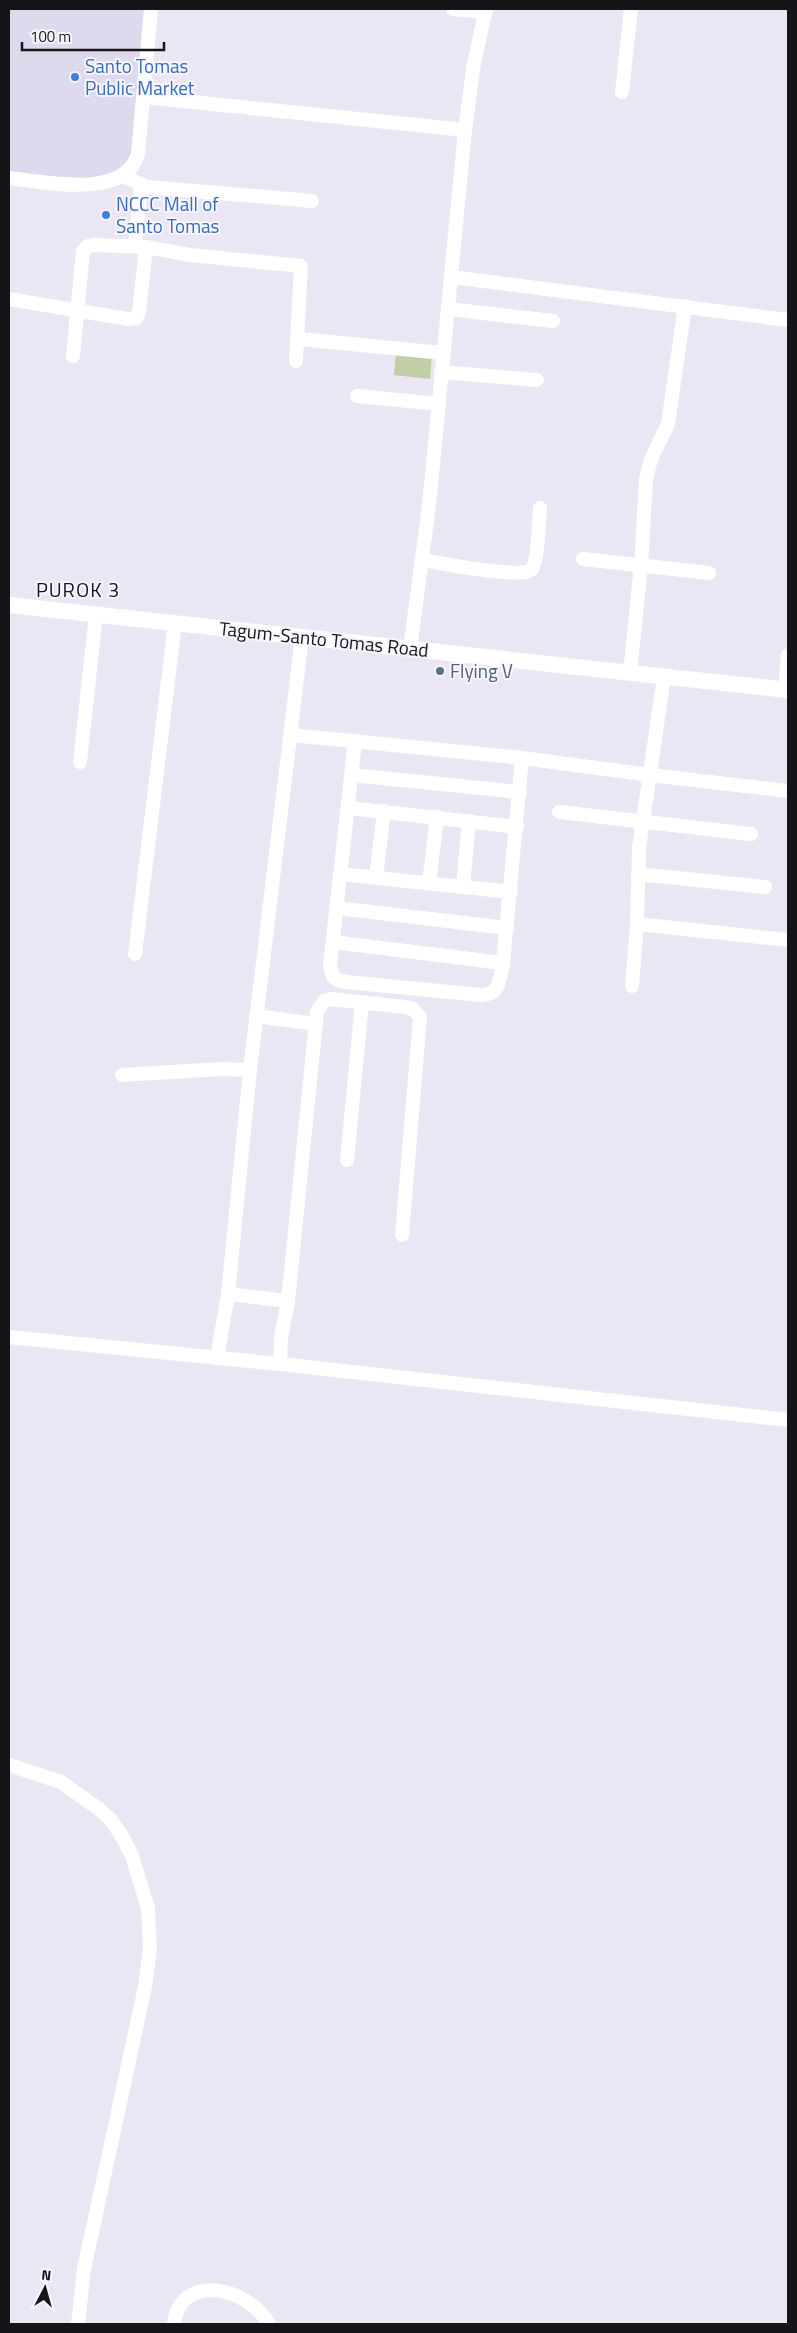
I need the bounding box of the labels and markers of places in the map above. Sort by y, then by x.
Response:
place label: Santo Tomas Public Market [85,51,195,102]
marker: Santo Tomas Public Market [69,71,81,83]
place label: NCCC Mall of Santo Tomas [116,189,220,240]
marker: NCCC Mall of Santo Tomas [100,209,112,221]
place label: Flying V [450,656,513,685]
marker: Flying V [434,665,446,677]

